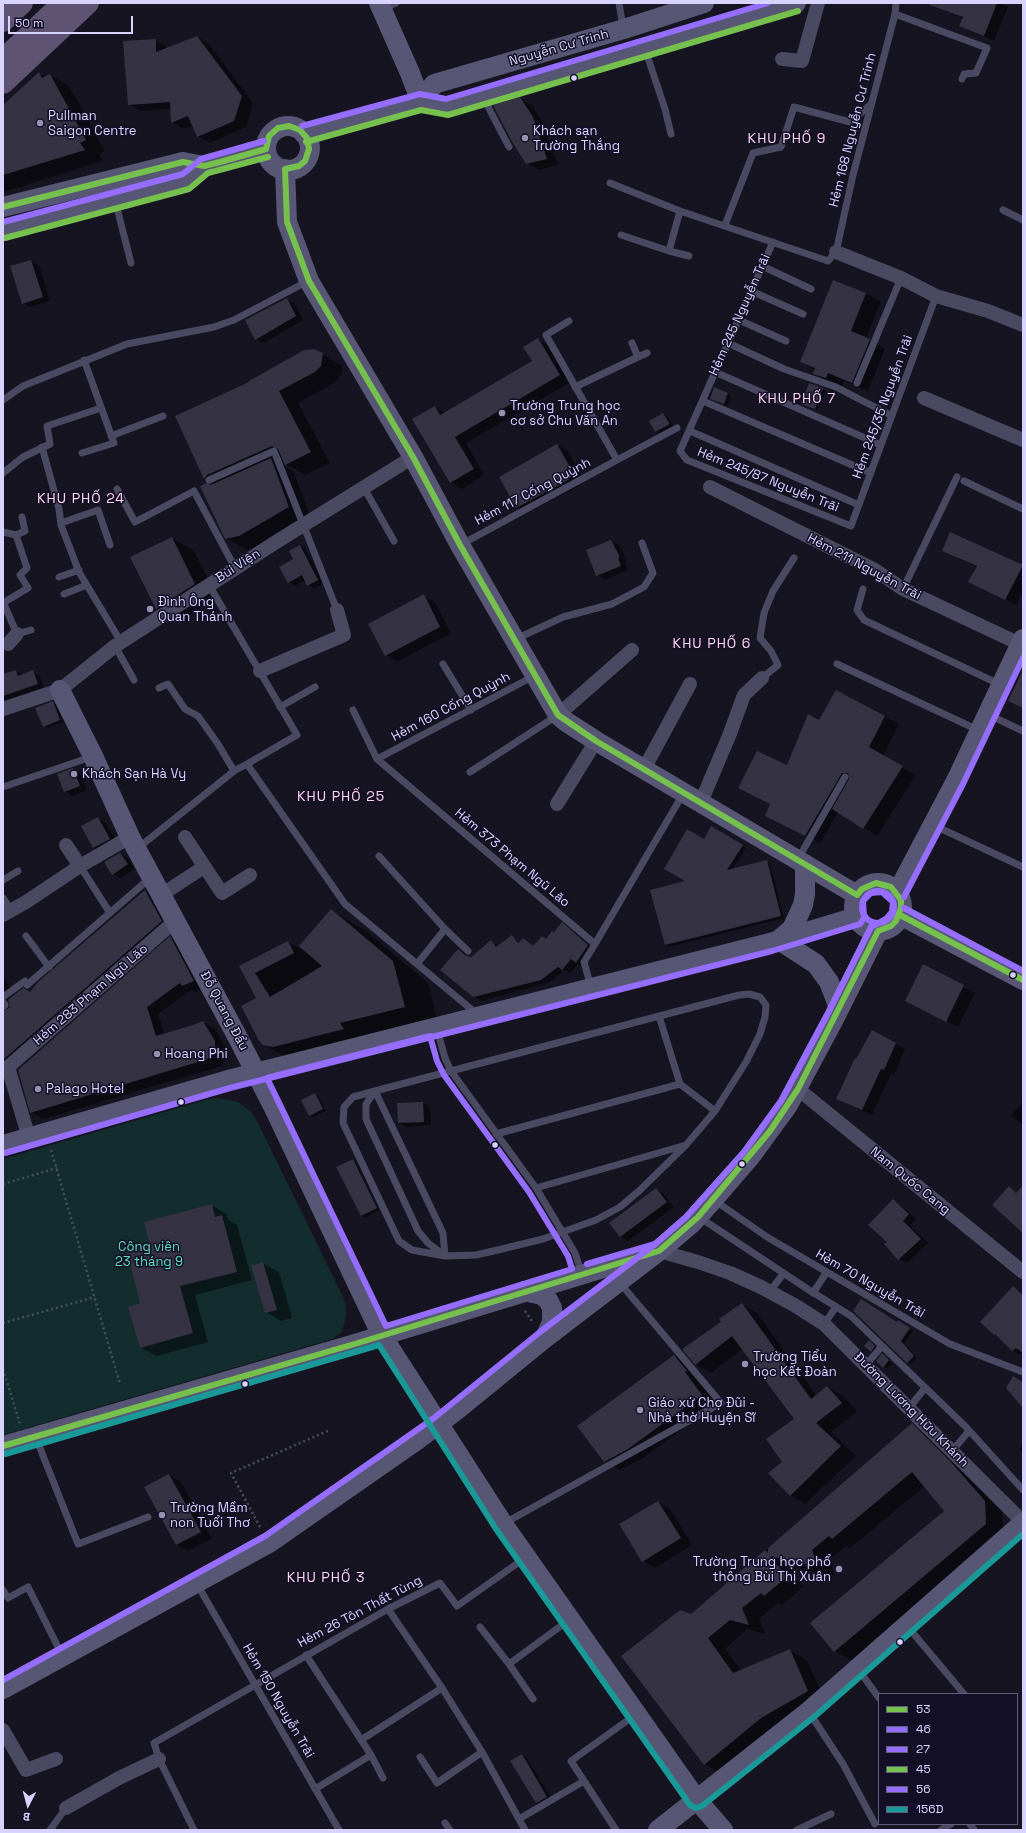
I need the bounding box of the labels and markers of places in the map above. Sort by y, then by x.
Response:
unlabelled marker [569,73,579,83]
place label: Pullman Saigon Centre [48,108,136,139]
marker: Pullman Saigon Centre [35,118,45,128]
place label: Khách sạn Trường Thắng [533,123,620,154]
marker: Khách sạn Trường Thắng [520,133,530,143]
place label: Trường Trung học cơ sở Chu Văn An [510,398,621,429]
marker: Trường Trung học cơ sở Chu Văn An [497,408,507,418]
place label: Đình Ông Quan Thánh [158,594,232,625]
marker: Đình Ông Quan Thánh [145,604,155,614]
place label: Khách Sạn Hà Vy [82,766,186,782]
marker: Khách Sạn Hà Vy [69,769,79,779]
unlabelled marker [1008,970,1018,980]
place label: Hoang Phi [165,1046,228,1062]
marker: Hoang Phi [152,1049,162,1059]
place label: Palago Hotel [46,1081,124,1097]
marker: Palago Hotel [33,1084,43,1094]
unlabelled marker [176,1097,186,1107]
unlabelled marker [490,1140,500,1150]
unlabelled marker [737,1159,747,1169]
place label: Trường Tiểu học Kết Đoàn [753,1349,837,1380]
marker: Trường Tiểu học Kết Đoàn [740,1359,750,1369]
unlabelled marker [240,1379,250,1389]
place label: Giáo xứ Chợ Đũi - Nhà thờ Huyện Sĩ [648,1395,756,1426]
marker: Giáo xứ Chợ Đũi - Nhà thờ Huyện Sĩ [635,1405,645,1415]
place label: Trường Mầm non Tuổi Thơ [170,1500,250,1531]
marker: Trường Mầm non Tuổi Thơ [157,1510,167,1520]
place label: Trường Trung học phổ thông Bùi Thị Xuân [693,1554,831,1585]
marker: Trường Trung học phổ thông Bùi Thị Xuân [834,1564,844,1574]
unlabelled marker [895,1637,905,1647]

